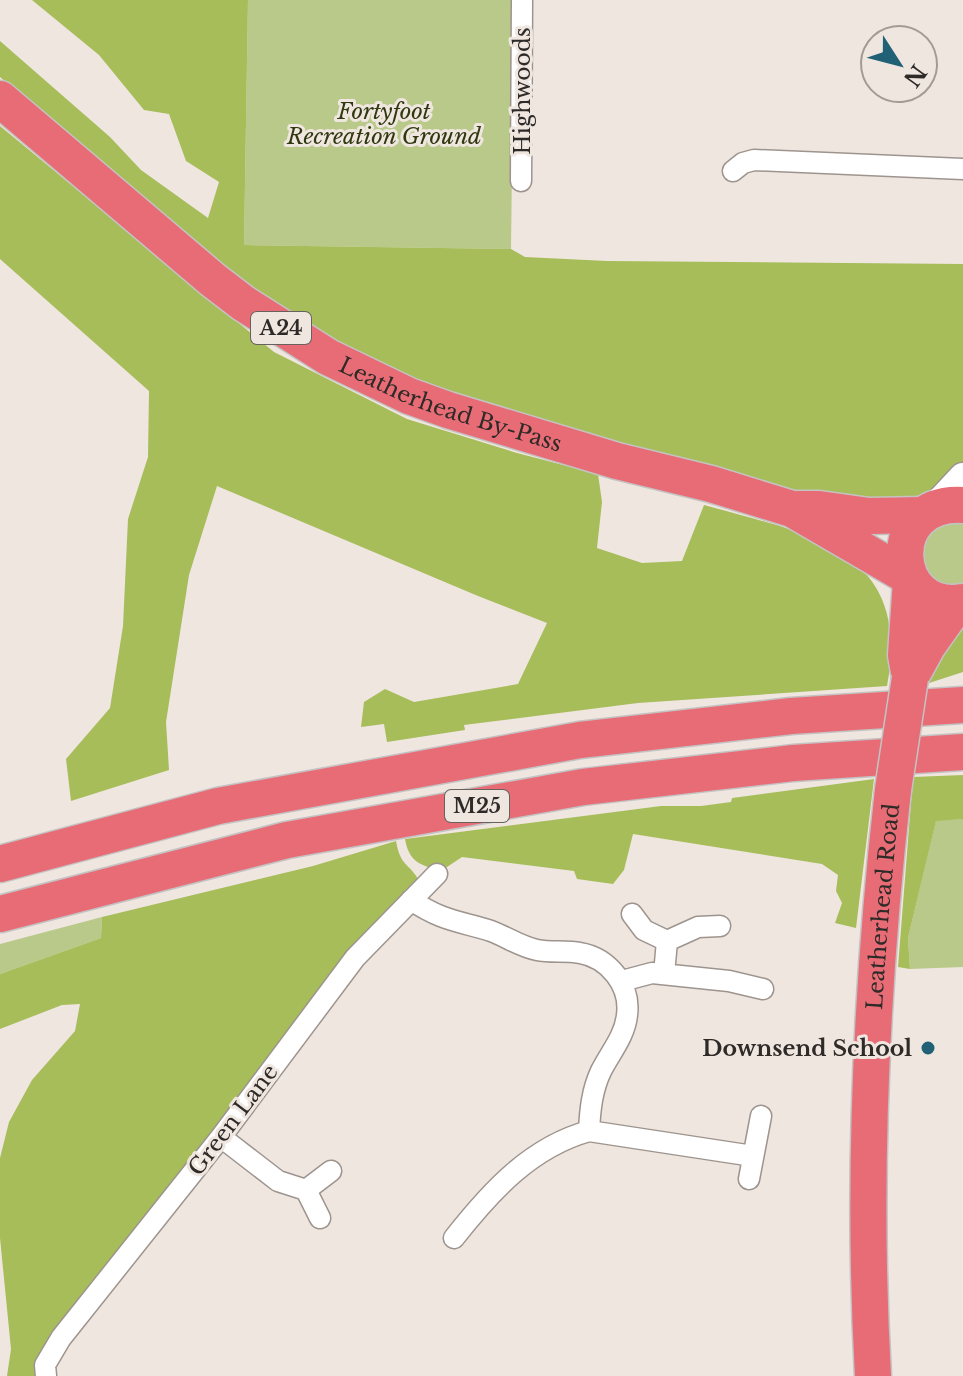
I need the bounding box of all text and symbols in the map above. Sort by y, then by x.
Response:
north arrow [859,24,939,104]
street label: Highwoods [509,27,536,155]
text: N [898,59,932,92]
park label: Fortyfoot Recreation Ground [286,98,482,150]
road number: A24 [251,312,311,344]
street label: Leatherhead By-Pass [335,351,565,457]
road number: M25 [445,790,509,822]
street label: Leatherhead Road [861,802,905,1011]
place label: Downsend School [702,1035,912,1062]
marker: Downsend School [919,1039,937,1057]
street label: Green Lane [182,1059,284,1181]

